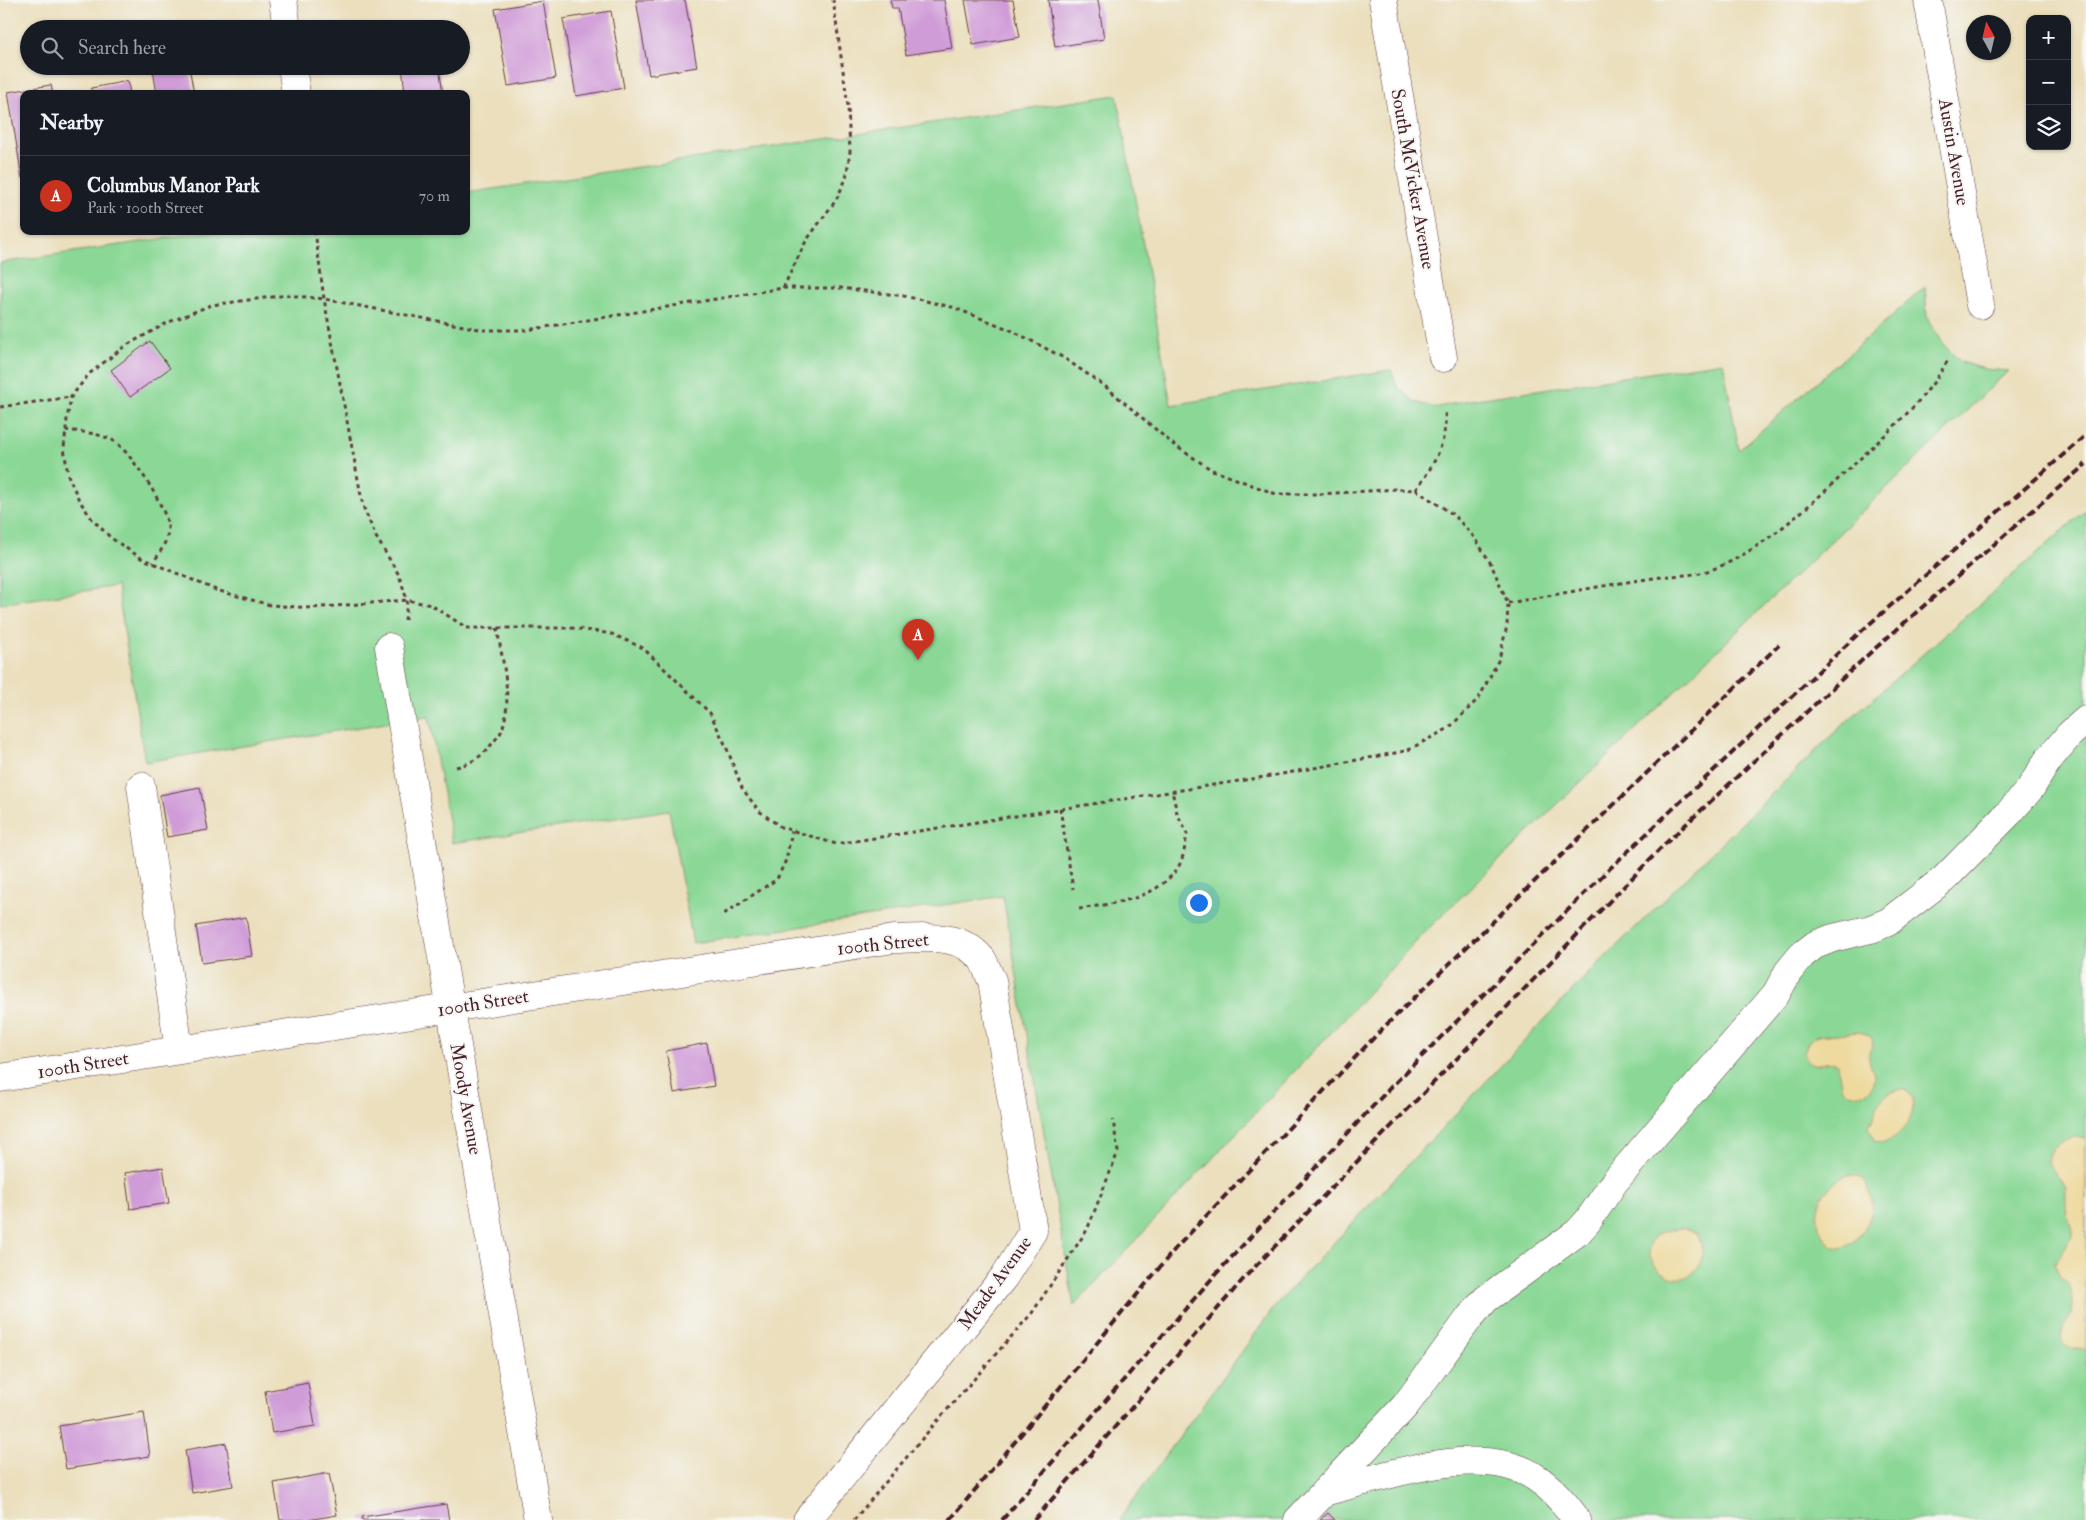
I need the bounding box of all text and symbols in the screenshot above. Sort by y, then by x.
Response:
north arrow [1966,15,2011,60]
map controls [2026,15,2071,150]
button: + [2026,15,2071,60]
search box [20,20,470,75]
icon: search [38,34,66,62]
text: Search here [78,36,166,60]
button: − [2026,60,2071,105]
street label: South McVicker Avenue [1385,87,1441,271]
street label: Austin Avenue [1933,96,1975,207]
button: layers [2026,105,2071,150]
text: Nearby [40,109,103,136]
text: Columbus Manor Park [87,174,259,198]
text: A [51,186,61,206]
text: 70 m [419,186,450,206]
text: Park · 100th Street [87,198,204,218]
pin: A [902,619,934,660]
your location [1186,890,1212,916]
street label: 100th Street [836,927,930,961]
street label: 100th Street [436,984,530,1022]
street label: Moody Avenue [444,1041,488,1157]
street label: 100th Street [36,1046,130,1084]
street label: Meade Avenue [953,1231,1037,1335]

